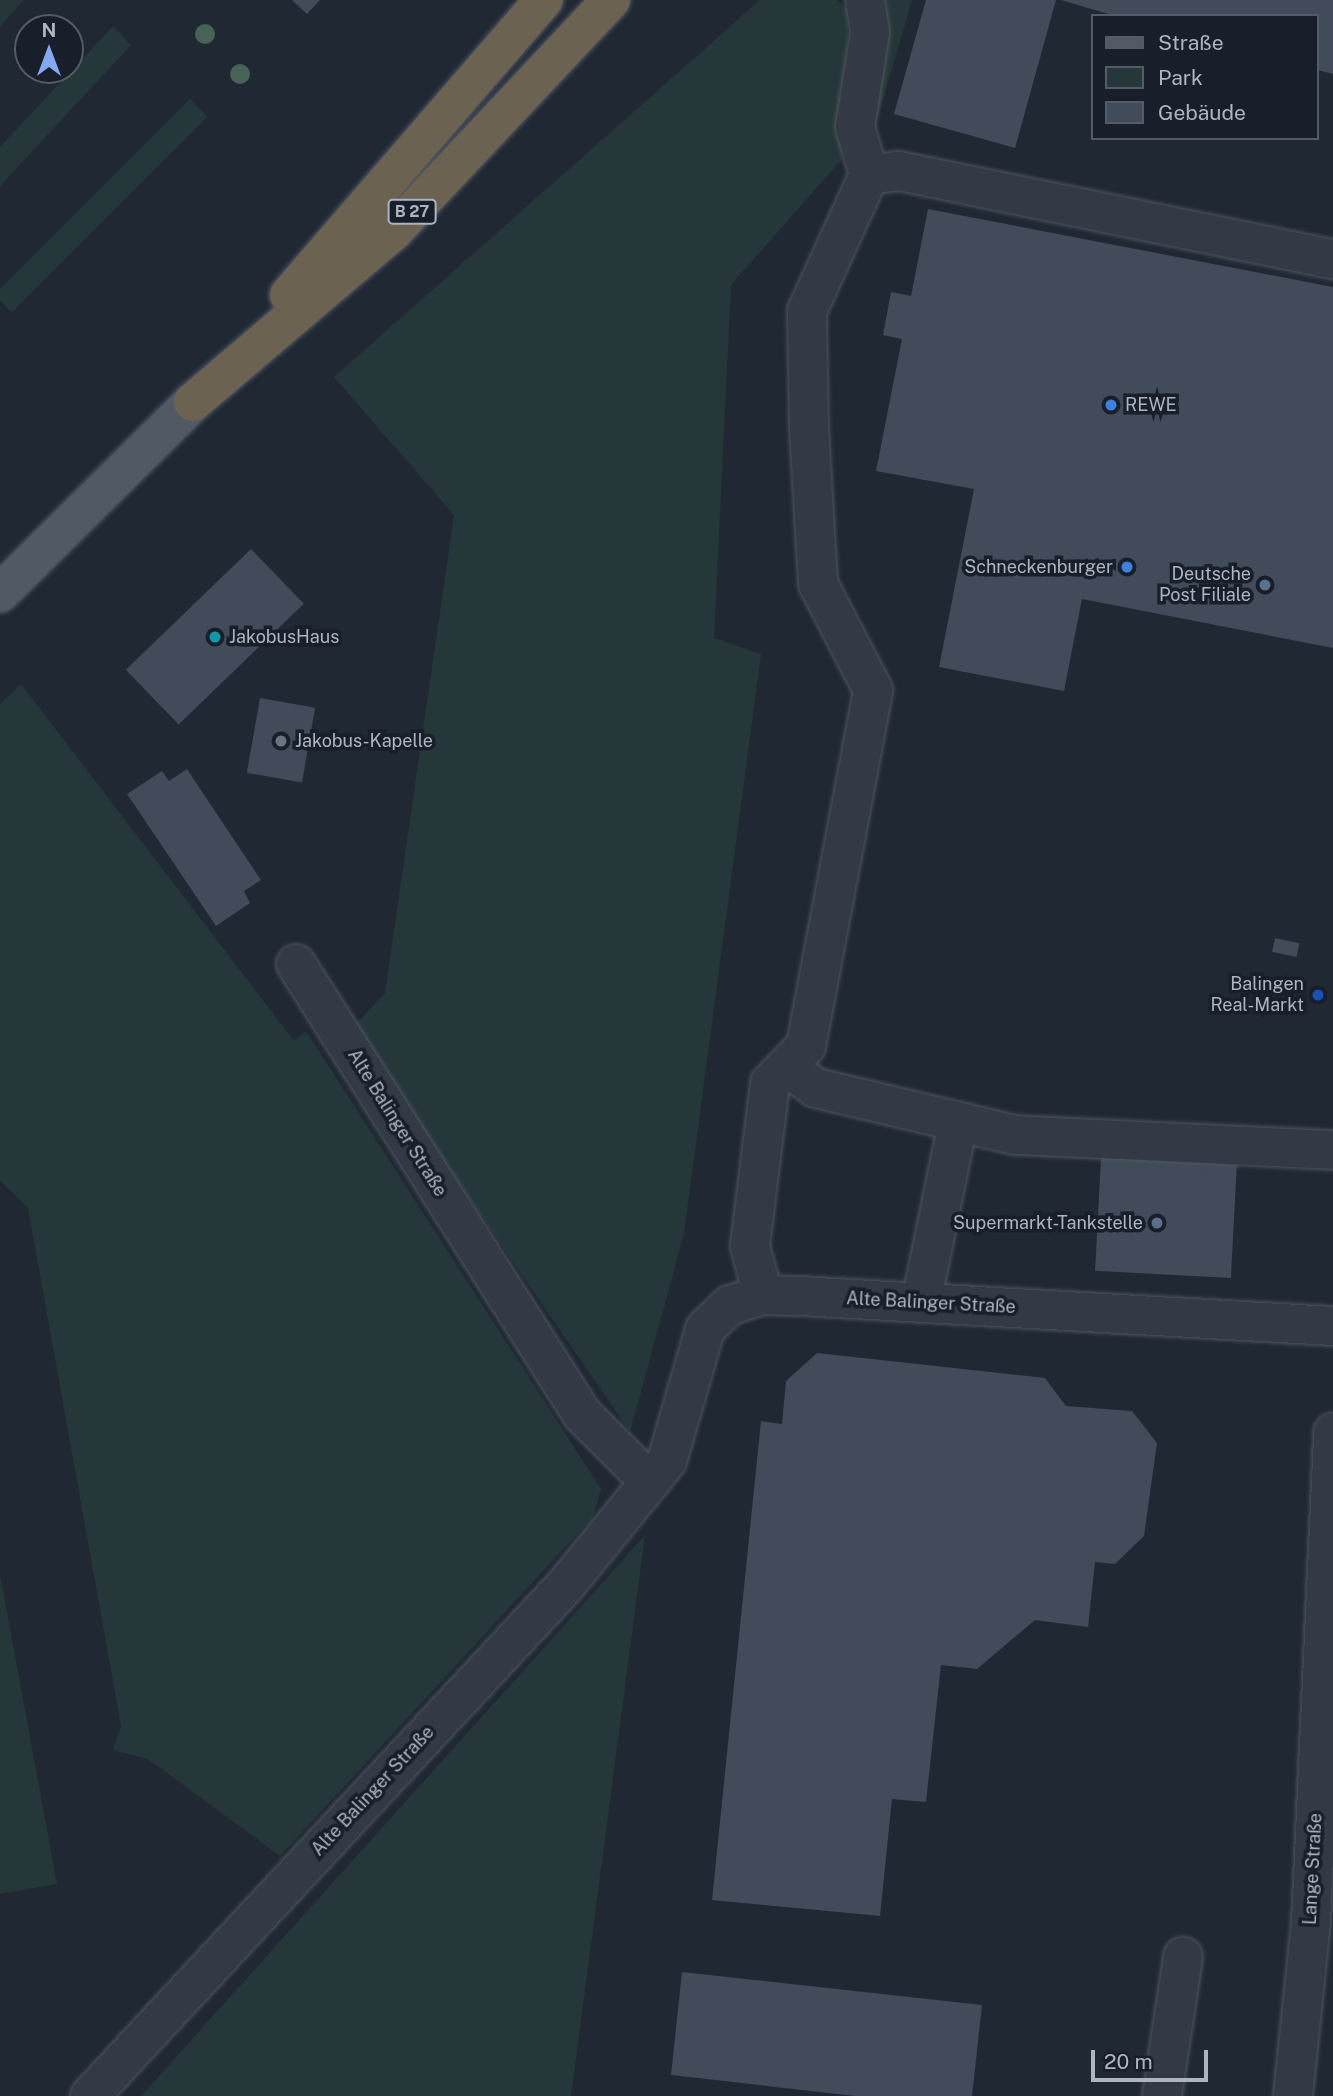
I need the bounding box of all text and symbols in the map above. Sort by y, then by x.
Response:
north arrow [14,14,84,84]
legend [1092,14,1319,140]
text: N [42,19,56,41]
text: Straße [1158,30,1224,55]
text: Park [1158,65,1203,90]
text: Gebäude [1158,100,1246,125]
road number: B 27 [388,200,436,224]
place label: REWE [1125,394,1177,416]
marker: REWE [1103,397,1119,413]
place label: Schneckenburger [964,556,1113,578]
marker: Schneckenburger [1119,559,1135,575]
place label: Deutsche Post Filiale [1159,564,1251,606]
marker: Deutsche Post Filiale [1257,577,1273,593]
place label: JakobusHaus [229,626,339,648]
marker: JakobusHaus [207,629,223,645]
place label: Jakobus-Kapelle [295,730,433,752]
marker: Jakobus-Kapelle [273,733,289,749]
place label: Balingen Real-Markt [1210,974,1304,1016]
marker: Balingen Real-Markt [1310,987,1326,1003]
street label: Alte Balinger Straße [343,1045,451,1201]
place label: Supermarkt-Tankstelle [953,1212,1143,1234]
marker: Supermarkt-Tankstelle [1149,1215,1165,1231]
street label: Alte Balinger Straße [846,1288,1016,1318]
street label: Alte Balinger Straße [307,1721,439,1861]
street label: Lange Straße [1299,1812,1327,1926]
scale bar [1095,2036,1212,2080]
text: 20 m [1104,2049,1153,2074]

